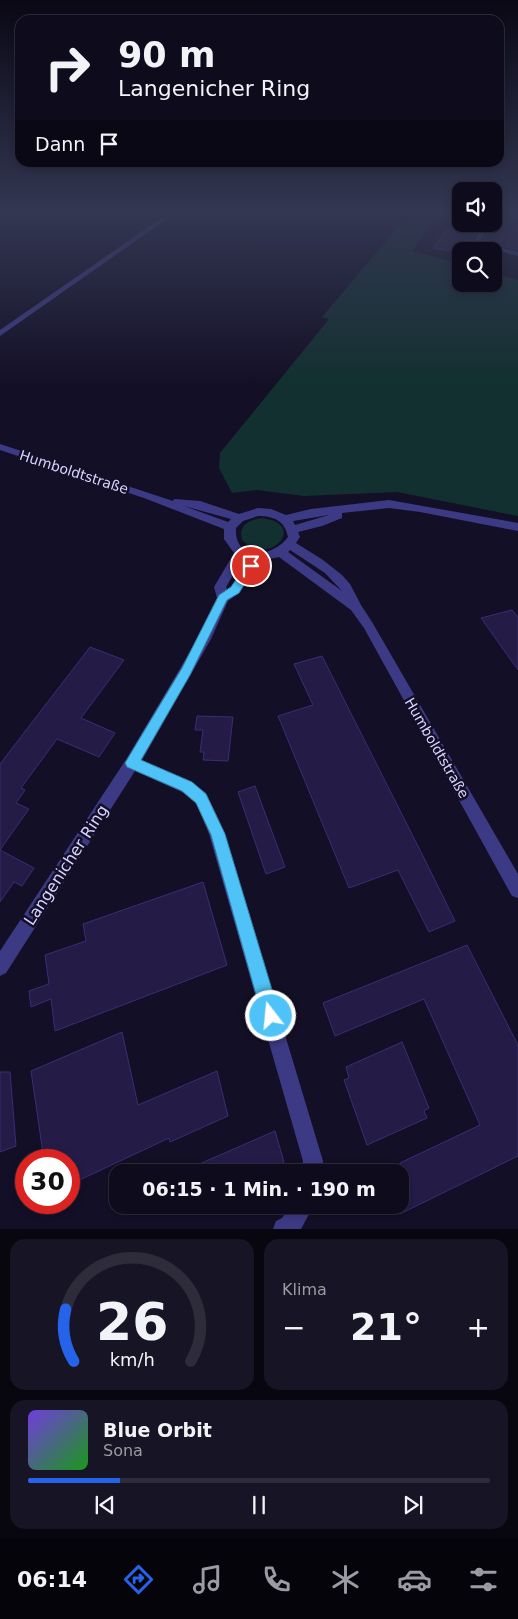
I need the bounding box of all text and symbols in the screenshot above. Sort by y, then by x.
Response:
icon: right [35,35,100,100]
text: 90 m [118,35,215,75]
text: Langenicher Ring [118,76,310,101]
icon: arrive [95,130,123,158]
text: Dann [35,133,85,155]
map controls [452,182,502,292]
button: sound [452,182,502,232]
button: search [452,242,502,292]
street label: Humboldtstraße [18,447,130,497]
pin [230,545,272,587]
icon: arrive [237,552,265,580]
street label: Humboldtstraße [402,695,472,801]
street label: Langenicher Ring [20,801,112,929]
position arrow [244,989,296,1041]
speed limit sign: 30 [15,1149,80,1214]
text: 06:15 · 1 Min. · 190 m [142,1178,376,1200]
text: Klima [282,1280,327,1299]
text: 26 [96,1292,168,1352]
text: 21° [350,1305,422,1349]
text: − [282,1311,305,1344]
text: + [467,1311,490,1344]
text: km/h [109,1349,155,1370]
text: Blue Orbit [103,1419,212,1441]
text: Sona [103,1441,143,1460]
icon: previous [91,1491,119,1519]
icon: pause [245,1491,273,1519]
icon: next [399,1491,427,1519]
icon: directions [121,1562,156,1597]
icon: music [190,1562,225,1597]
icon: phone [259,1562,294,1597]
icon: climate [328,1562,363,1597]
icon: car [397,1562,432,1597]
icon: filters [466,1562,501,1597]
text: 06:14 [17,1567,87,1592]

